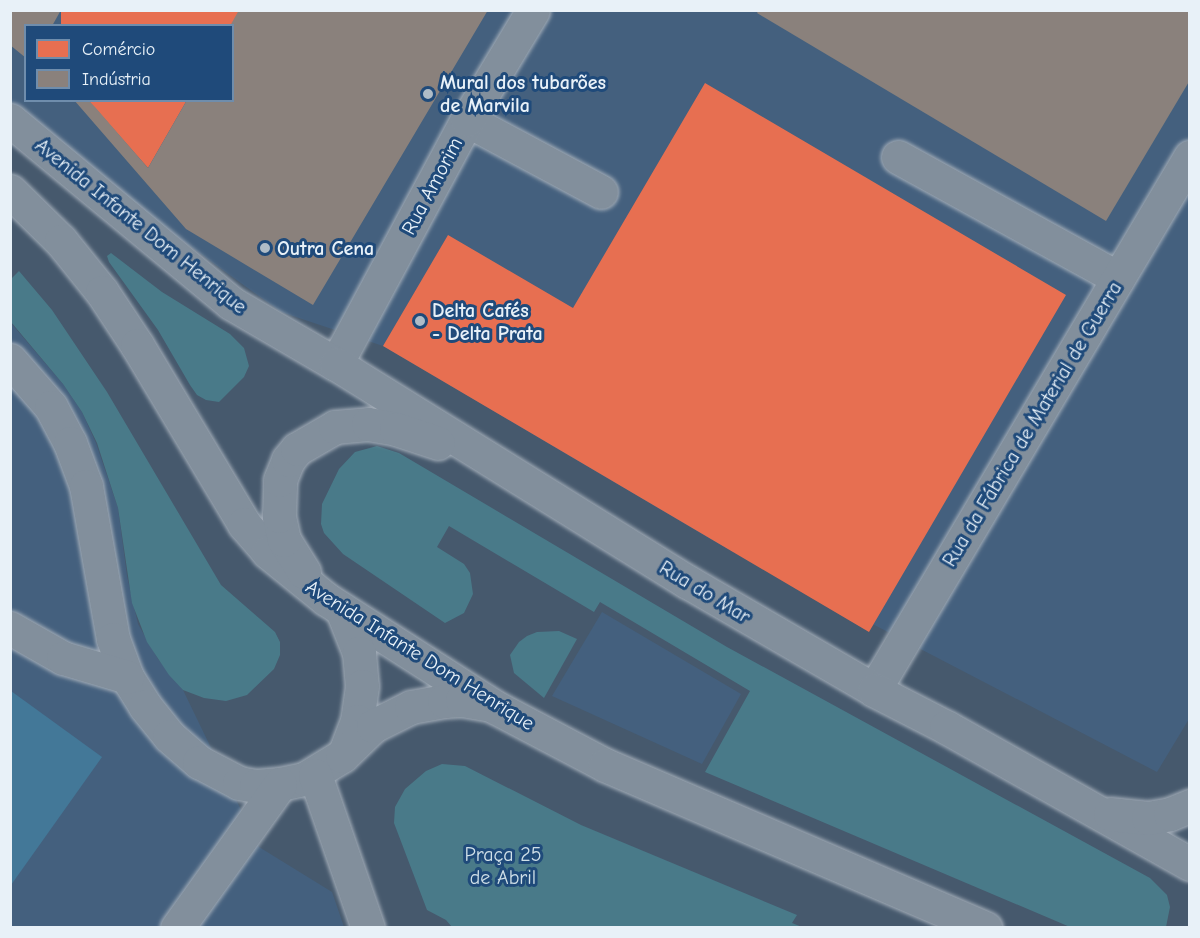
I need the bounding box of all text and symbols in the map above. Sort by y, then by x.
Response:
legend [24,24,234,102]
text: Comércio [82,39,155,60]
text: Indústria [82,69,151,90]
place label: Mural dos tubarões de Marvila [440,70,606,117]
marker: Mural dos tubarões de Marvila [421,87,435,101]
street label: Avenida Infante Dom Henrique [30,133,252,319]
street label: Rua Amorim [396,133,468,239]
place label: Outra Cena [277,236,374,260]
marker: Outra Cena [258,241,272,255]
street label: Rua da Fábrica de Material de Guerra [937,277,1127,571]
place label: Delta Cafés - Delta Prata [432,298,543,345]
marker: Delta Cafés - Delta Prata [413,314,427,328]
street label: Rua do Mar [655,555,755,629]
street label: Avenida Infante Dom Henrique [301,575,539,735]
park label: Praça 25 de Abril [464,843,542,890]

